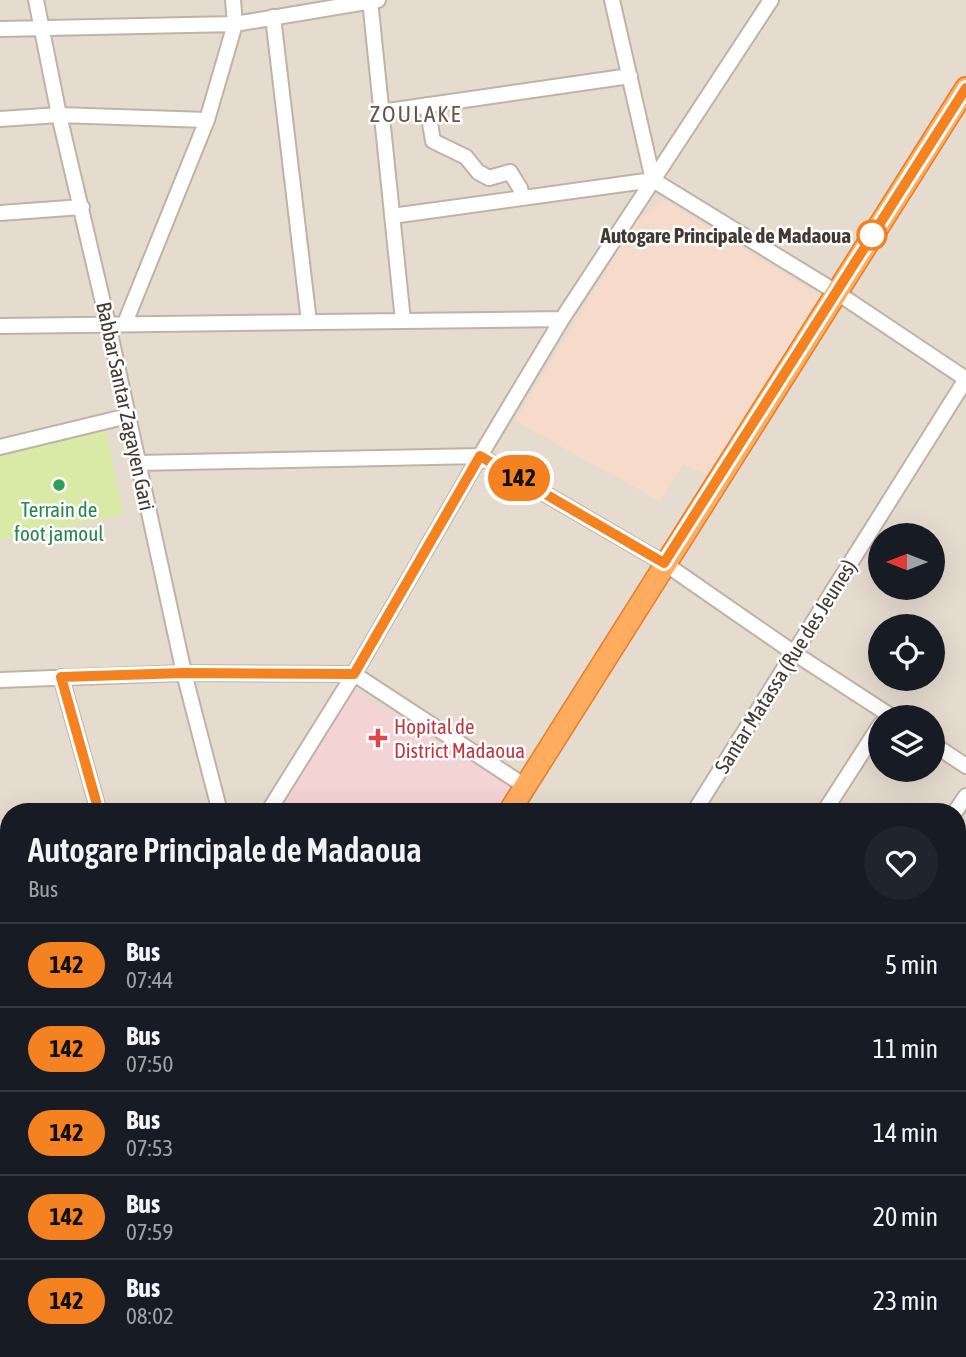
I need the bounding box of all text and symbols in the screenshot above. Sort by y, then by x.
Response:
district label: ZOULAKE [370,101,462,127]
marker: Autogare Principale de Madaoua [857,220,887,250]
place label: Autogare Principale de Madaoua [600,223,851,247]
street label: Babbar Santar Zagayen Gari [92,299,160,513]
line badge: 142 [479,455,559,501]
text: 142 [502,464,536,491]
marker: Terrain de foot jamoul [51,477,67,493]
place label: Terrain de foot jamoul [14,497,104,545]
north arrow [868,523,945,600]
map controls [868,523,945,782]
street label: Santar Matassa (Rue des Jeunes) [709,555,861,777]
button: locate [868,614,945,691]
button: layers [868,705,945,782]
place label: Hopital de District Madaoua [394,714,525,762]
marker: Hopital de District Madaoua [368,728,388,748]
button: heart [864,826,938,900]
text: Autogare Principale de Madaoua [28,831,422,869]
text: Bus [28,876,58,902]
text: Bus [126,937,160,967]
text: 5 min [885,950,938,980]
text: 142 [50,951,83,978]
text: 07:44 [126,967,173,993]
text: Bus [126,1021,160,1051]
text: 11 min [873,1034,938,1064]
text: 142 [50,1035,83,1062]
text: 07:50 [126,1051,173,1077]
text: Bus [126,1105,160,1135]
text: 14 min [873,1118,938,1148]
text: 142 [50,1119,83,1146]
text: 07:53 [126,1135,173,1161]
text: Bus [126,1189,160,1219]
text: 20 min [873,1202,938,1232]
text: 142 [50,1203,83,1230]
text: 07:59 [126,1219,173,1245]
text: Bus [126,1273,160,1303]
text: 23 min [873,1286,938,1316]
text: 142 [50,1287,83,1314]
text: 08:02 [126,1303,174,1329]

